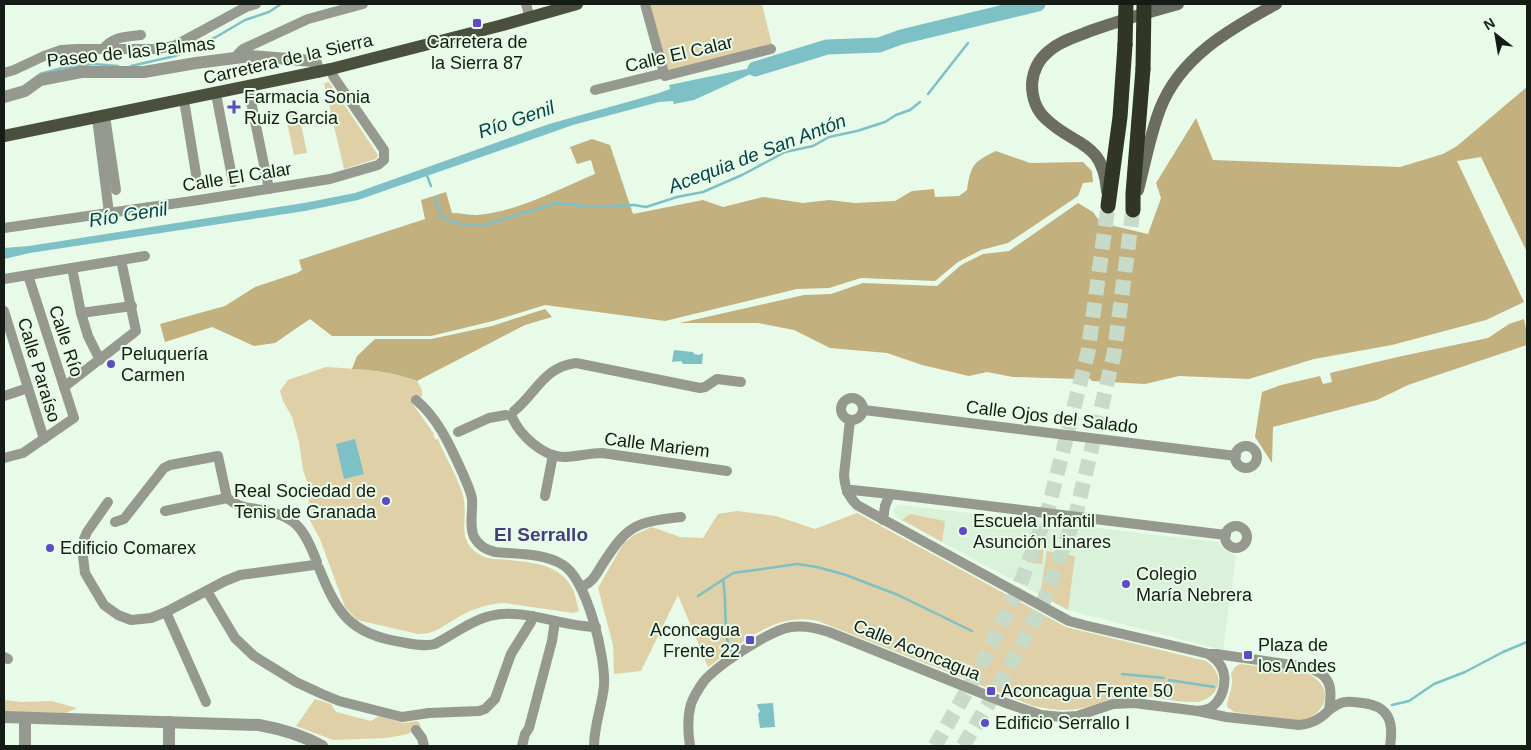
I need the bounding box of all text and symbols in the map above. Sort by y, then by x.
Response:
north arrow [1471,10,1521,60]
text: N [1481,14,1498,33]
marker: Carretera de la Sierra 87 [471,17,483,29]
street label: Carretera de la Sierra [201,30,376,88]
place label: Carretera de la Sierra 87 [426,32,528,73]
street label: Calle El Calar [623,32,735,76]
street label: Paseo de las Palmas [46,33,216,71]
place label: Farmacia Sonia Ruiz Garcia [244,87,371,128]
water label: Río Genil [475,96,558,142]
marker: Farmacia Sonia Ruiz Garcia [228,101,240,113]
water label: Acequia de San Antón [665,110,849,197]
street label: Calle El Calar [181,159,293,195]
water label: Río Genil [87,198,170,231]
street label: Calle Río [45,303,87,379]
street label: Calle Paraíso [14,315,64,425]
place label: Peluquería Carmen [121,344,209,385]
marker: Peluquería Carmen [105,358,117,370]
street label: Calle Ojos del Salado [965,397,1139,437]
street label: Calle Mariem [603,429,711,461]
place label: Real Sociedad de Tenis de Granada [234,481,377,522]
marker: Real Sociedad de Tenis de Granada [380,495,392,507]
place label: Escuela Infantil Asunción Linares [973,511,1111,552]
district label: El Serrallo [494,524,588,545]
marker: Escuela Infantil Asunción Linares [957,525,969,537]
place label: Edificio Comarex [60,538,196,558]
marker: Edificio Comarex [44,542,56,554]
place label: Colegio María Nebrera [1136,564,1253,605]
marker: Colegio María Nebrera [1120,578,1132,590]
street label: Calle Aconcagua [851,615,984,685]
place label: Aconcagua Frente 22 [650,620,741,661]
marker: Aconcagua Frente 22 [744,634,756,646]
place label: Plaza de los Andes [1258,635,1336,676]
marker: Plaza de los Andes [1242,649,1254,661]
place label: Aconcagua Frente 50 [1001,681,1173,701]
marker: Aconcagua Frente 50 [985,685,997,697]
place label: Edificio Serrallo I [995,713,1130,733]
marker: Edificio Serrallo I [979,717,991,729]

